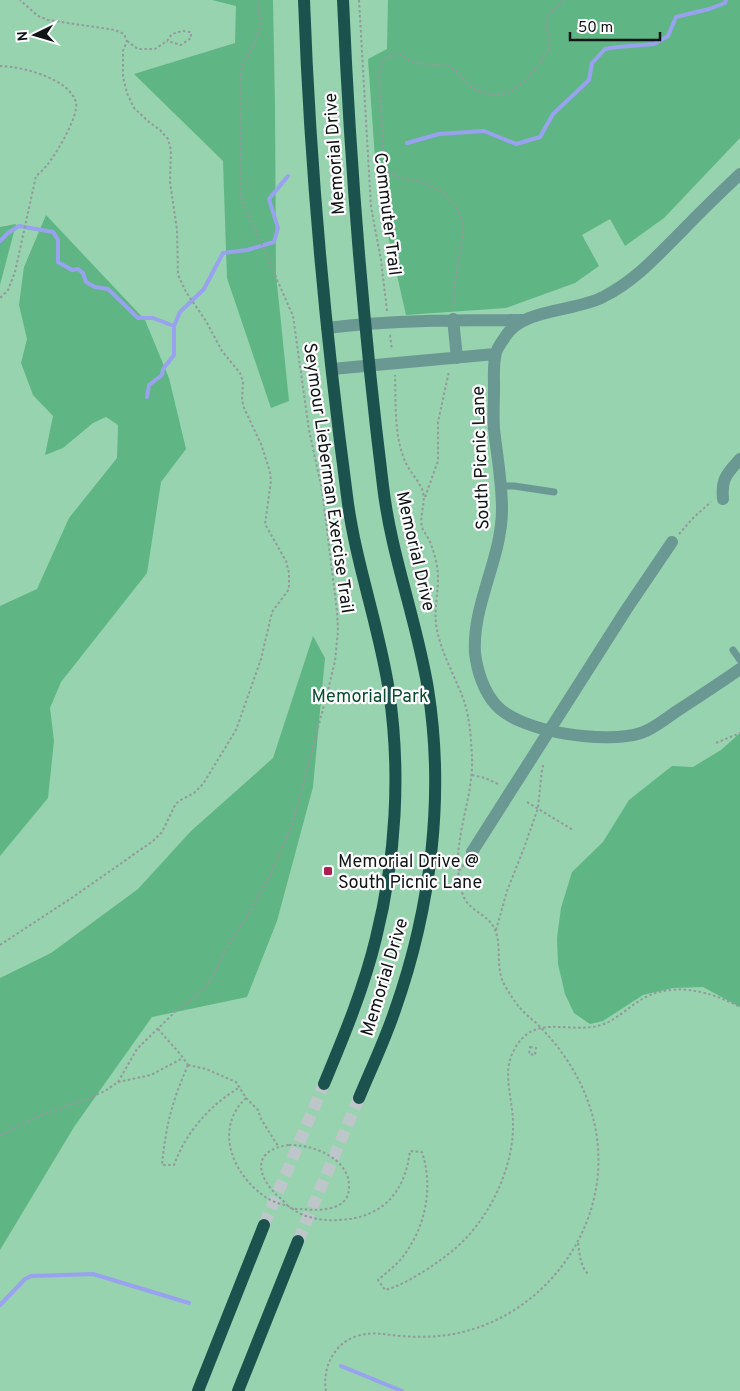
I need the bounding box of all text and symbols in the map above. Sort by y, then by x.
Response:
north arrow [10,10,60,60]
scale bar [570,10,660,42]
text: 50 m [578,19,613,38]
text: N [15,30,32,42]
street label: Memorial Drive [320,92,351,216]
street label: Commuter Trail [368,151,405,277]
street label: Seymour Lieberman Exercise Trail [297,342,358,615]
street label: South Picnic Lane [467,385,496,530]
street label: Memorial Drive [390,489,440,614]
park label: Memorial Park [312,686,428,709]
place label: Memorial Drive @ South Picnic Lane [338,851,482,895]
marker: Memorial Drive @ South Picnic Lane [322,865,334,877]
street label: Memorial Drive [357,916,414,1039]

